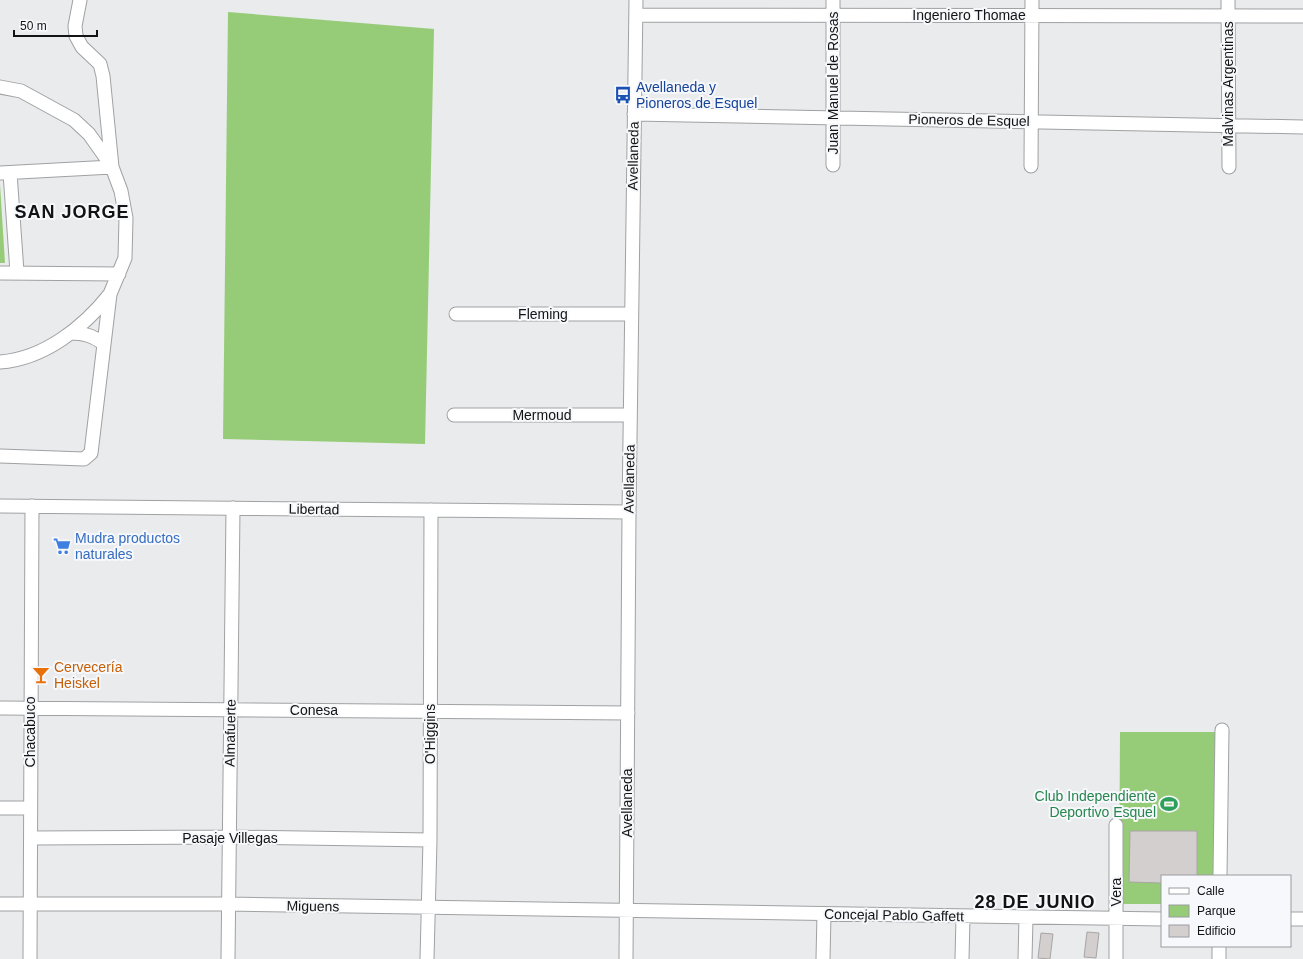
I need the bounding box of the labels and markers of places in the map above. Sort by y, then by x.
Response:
place label: Avellaneda y Pioneros de Esquel [636,79,757,111]
bus stop icon: Avellaneda y Pioneros de Esquel [613,85,633,105]
place label: Mudra productos naturales [75,530,180,562]
supermarket icon: Mudra productos naturales [52,536,72,556]
place label: Cervecería Heiskel [54,659,123,691]
bar icon: Cervecería Heiskel [31,665,51,685]
place label: Club Independiente Deportivo Esquel [1035,788,1156,820]
sports icon: Club Independiente Deportivo Esquel [1159,794,1179,814]

